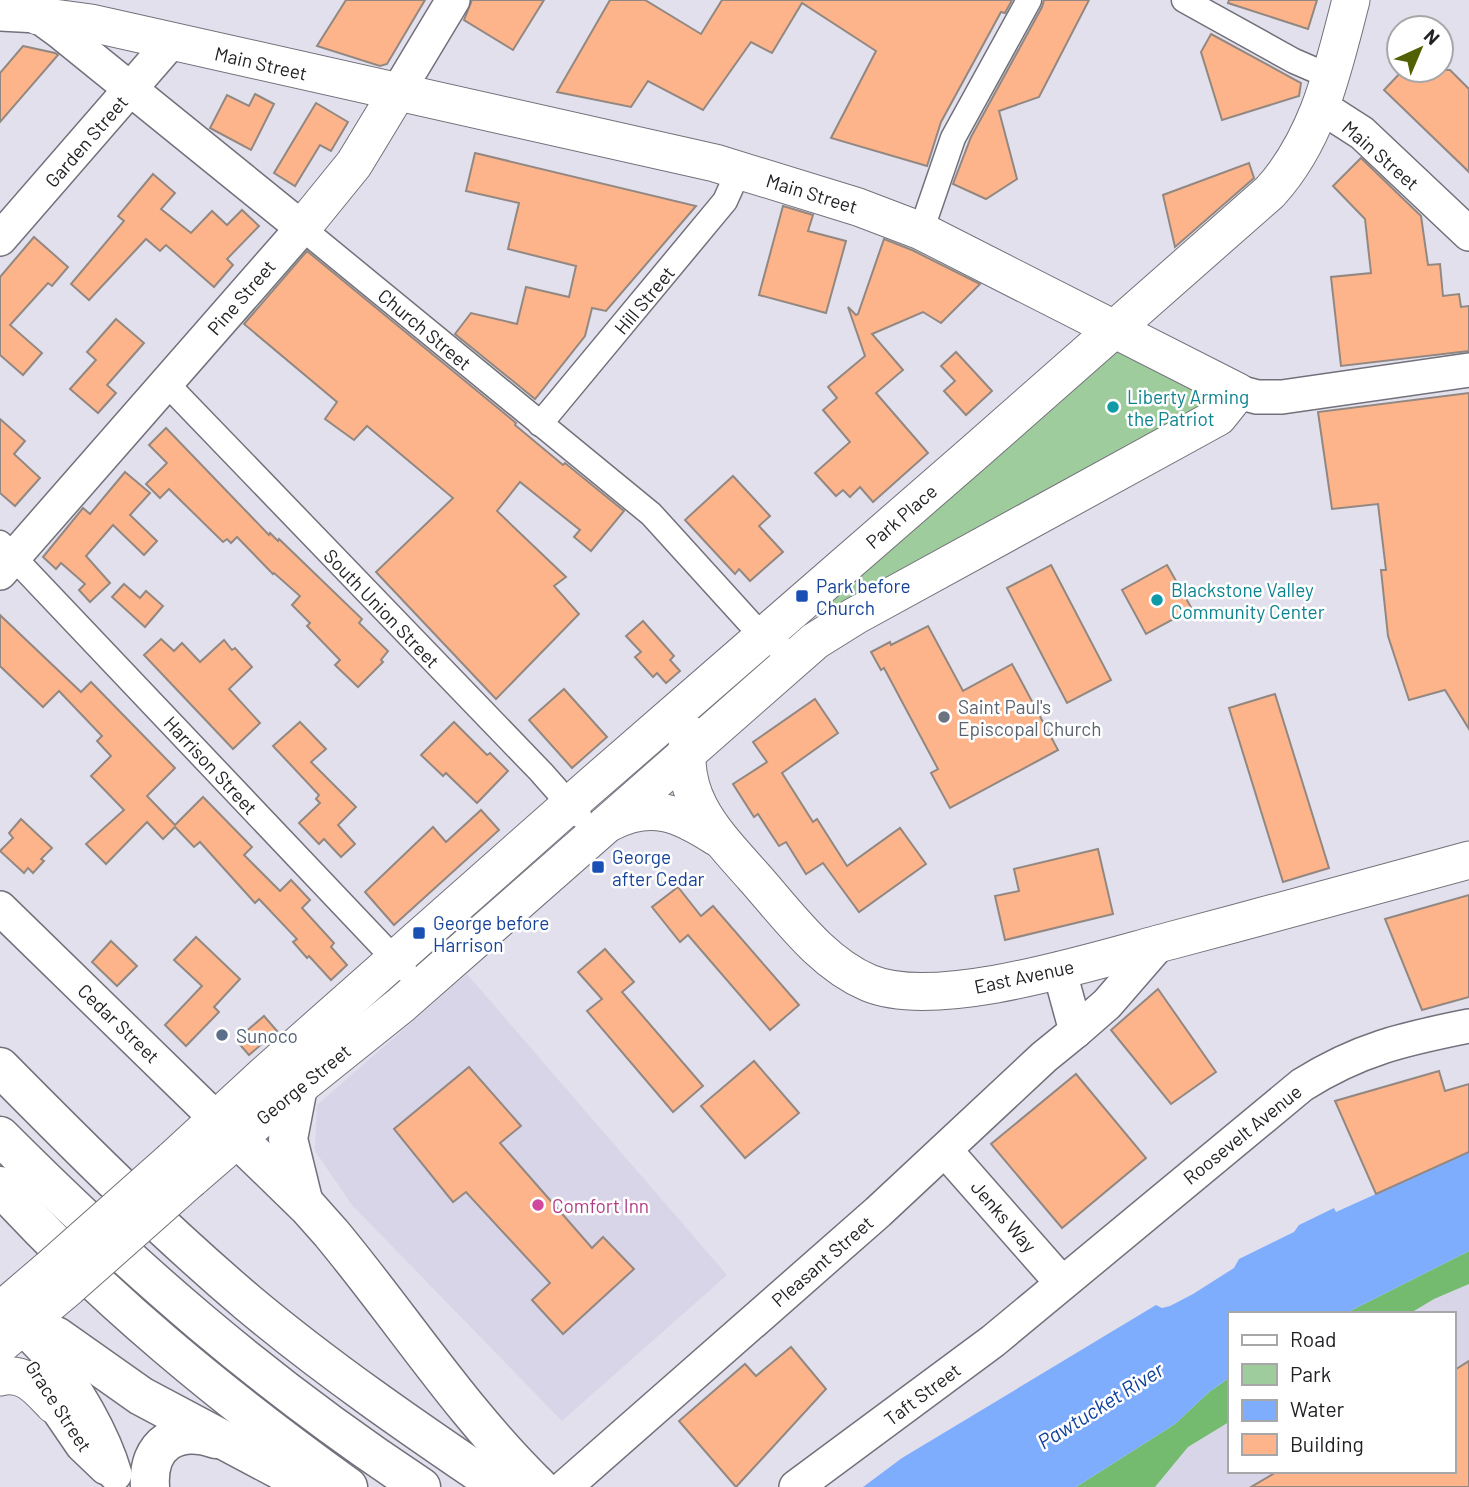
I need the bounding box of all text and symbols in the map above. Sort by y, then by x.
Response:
north arrow [1385,14,1455,84]
text: N [1420,24,1445,49]
street label: Main Street [213,41,309,85]
street label: Garden Street [40,90,132,192]
street label: Main Street [1338,115,1424,195]
street label: Main Street [764,168,860,218]
street label: Pine Street [202,255,280,339]
street label: Hill Street [609,261,679,339]
street label: Church Street [374,283,476,375]
place label: Liberty Arming the Patriot [1127,385,1249,430]
marker: Liberty Arming the Patriot [1105,399,1121,415]
street label: Park Place [861,479,941,553]
street label: South Union Street [319,544,445,672]
place label: Park before Church [816,574,911,619]
place label: Blackstone Valley Community Center [1171,578,1325,623]
marker: Park before Church [794,588,810,604]
marker: Blackstone Valley Community Center [1149,592,1165,608]
place label: Saint Paul's Episcopal Church [958,695,1101,740]
marker: Saint Paul's Episcopal Church [936,709,952,725]
street label: Harrison Street [160,711,262,819]
place label: George after Cedar [612,845,705,890]
marker: George after Cedar [590,859,606,875]
place label: George before Harrison [433,911,549,956]
marker: George before Harrison [411,925,427,941]
street label: East Avenue [972,954,1076,998]
street label: Cedar Street [73,978,165,1068]
place label: Sunoco [236,1024,298,1047]
marker: Sunoco [214,1027,230,1043]
street label: George Street [251,1039,355,1129]
street label: Roosevelt Avenue [1178,1079,1306,1189]
street label: Jenks Way [967,1175,1042,1257]
place label: Comfort Inn [552,1194,649,1217]
marker: Comfort Inn [530,1197,546,1213]
street label: Pleasant Street [767,1211,877,1311]
legend [1228,1312,1455,1473]
text: Road [1290,1326,1336,1351]
street label: Grace Street [21,1356,97,1456]
water label: Pawtucket River [1032,1356,1168,1454]
street label: Taft Street [879,1358,965,1430]
text: Park [1290,1361,1331,1386]
text: Water [1290,1396,1345,1421]
text: Building [1290,1431,1364,1456]

